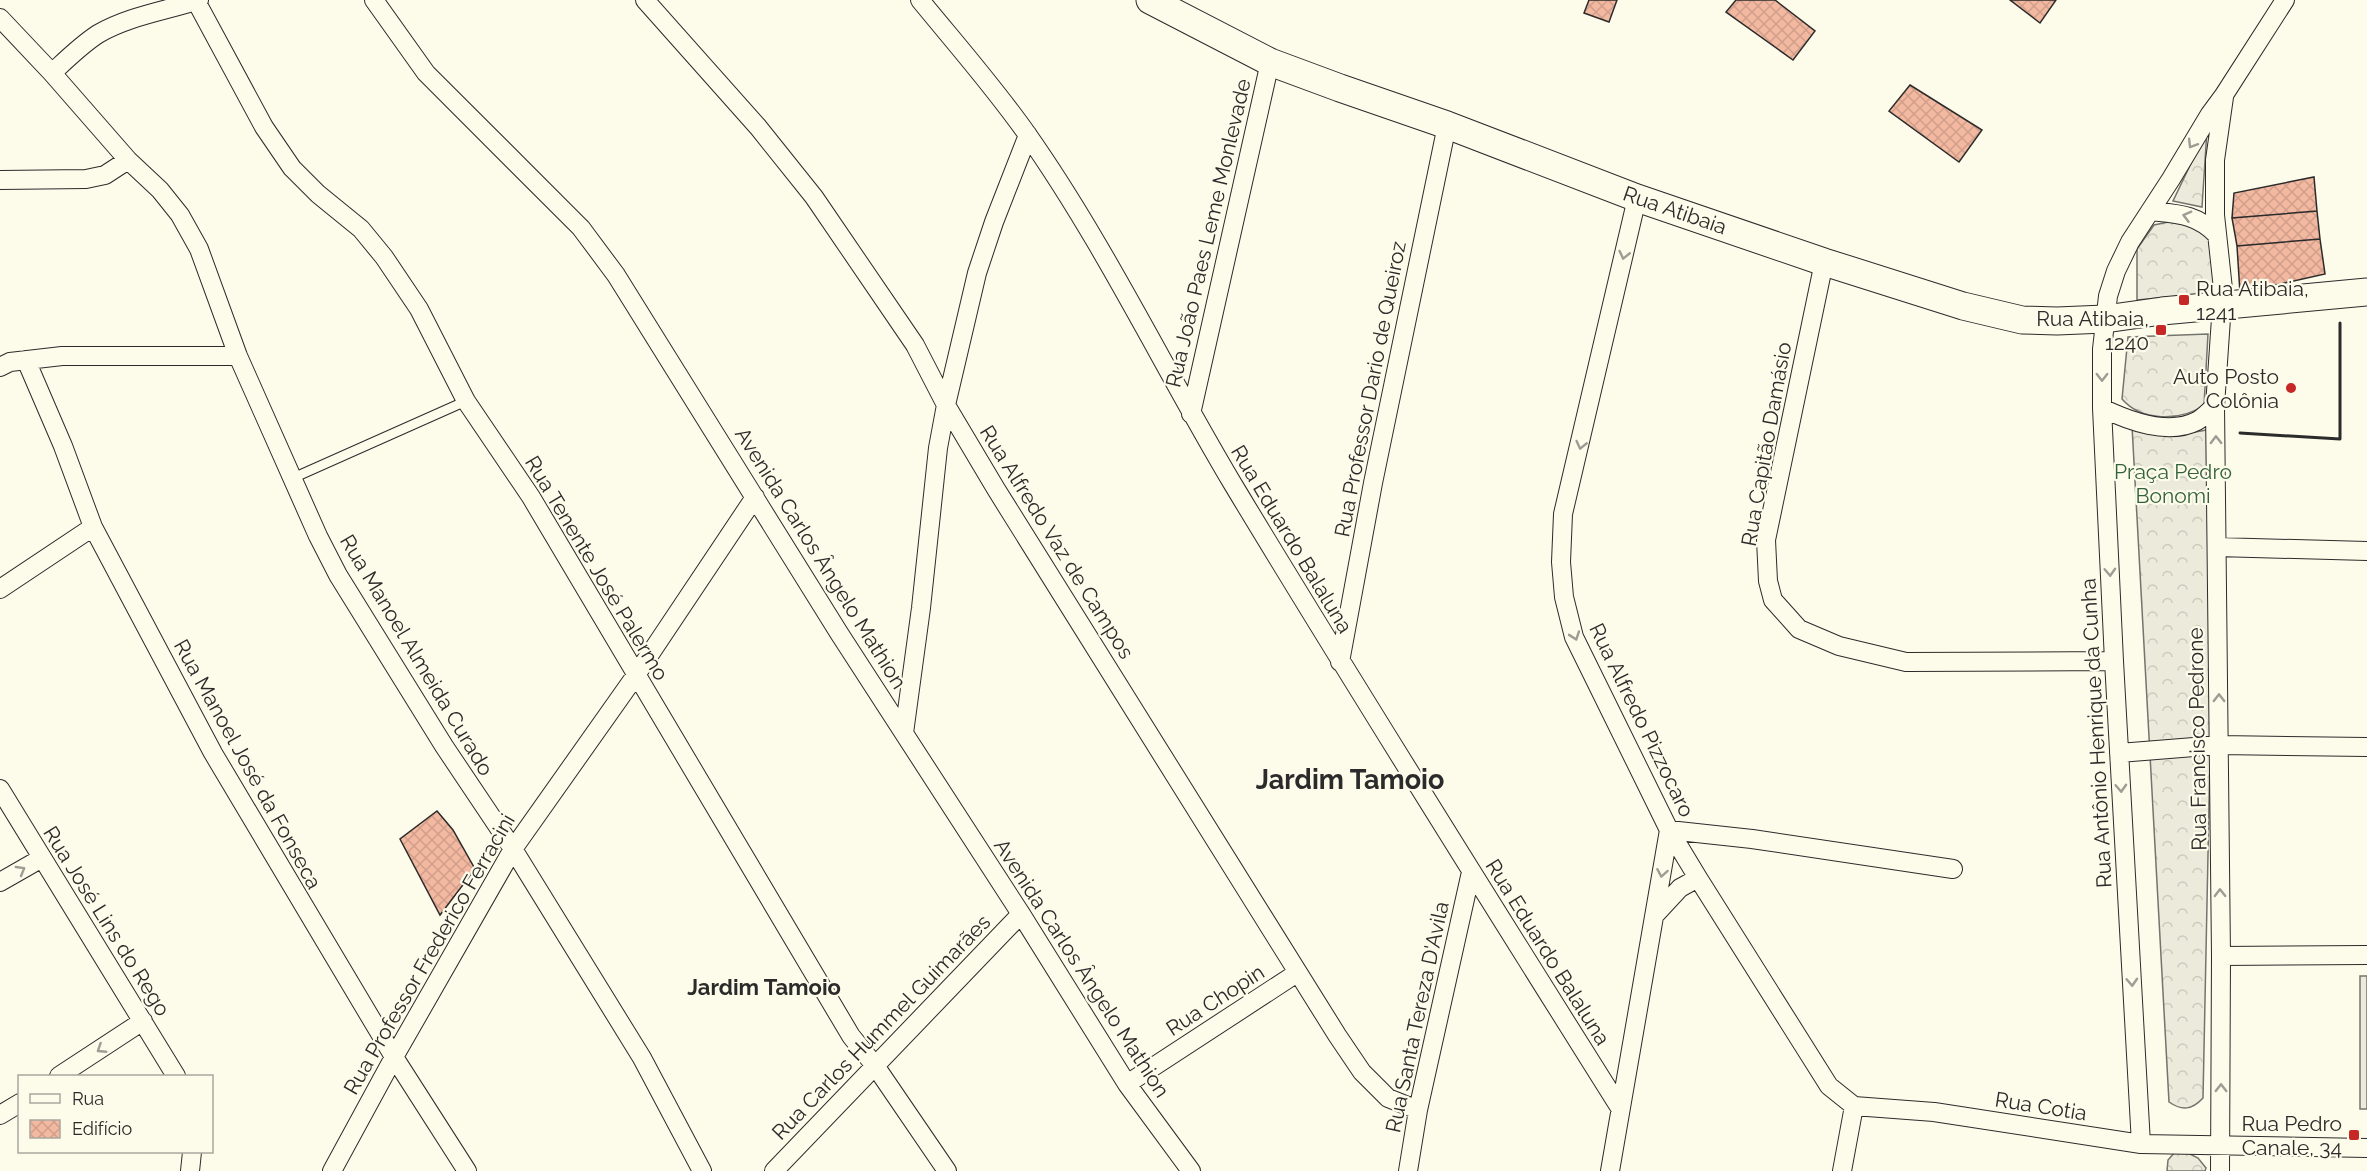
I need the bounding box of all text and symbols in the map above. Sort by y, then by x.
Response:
street label: Rua João Paes Leme Monlevade [1160,76,1256,390]
one-way arrow [2188,138,2200,148]
street label: Rua Atibaia [1620,181,1730,239]
one-way arrow [2182,211,2193,223]
street label: Rua Professor Dario de Queiroz [1329,239,1411,539]
one-way arrow [1618,249,1631,259]
place label: Rua Atibaia, 1241 [2196,276,2309,325]
marker: Rua Atibaia, 1241 [2177,293,2191,307]
place label: Rua Atibaia, 1240 [2036,306,2149,355]
marker: Rua Atibaia, 1240 [2154,323,2168,337]
street label: Rua Capitão Damásio [1736,340,1796,548]
place label: Auto Posto Colônia [2173,364,2279,413]
one-way arrow [2096,373,2108,382]
marker: Auto Posto Colônia [2284,381,2298,395]
street label: Rua Alfredo Vaz de Campos [975,421,1139,663]
street label: Avenida Carlos Ângelo Mathion [730,423,912,693]
one-way arrow [2210,436,2222,445]
one-way arrow [1575,440,1588,450]
street label: Rua Eduardo Balaluna [1226,441,1358,637]
street label: Rua Tenente José Palermo [520,451,674,685]
park label: Praça Pedro Bonomi [2114,459,2232,508]
street label: Rua Manoel Almeida Curado [335,530,499,780]
one-way arrow [2103,567,2116,576]
street label: Rua Antônio Henrique da Cunha [2075,577,2117,889]
street label: Rua Alfredo Pizzocaro [1584,619,1700,821]
street label: Rua Francisco Pedrone [2183,627,2211,851]
one-way arrow [1567,630,1580,641]
street label: Rua Manoel José da Fonseca [169,635,327,893]
one-way arrow [2212,694,2225,703]
district label: Jardim Tamoio [1256,764,1444,795]
one-way arrow [2115,783,2128,792]
street label: Rua Professor Frederico Ferracini [338,809,520,1099]
street label: Rua José Lins do Rego [38,821,176,1021]
street label: Avenida Carlos Ângelo Mathion [989,834,1175,1102]
street label: Rua Eduardo Balaluna [1481,854,1615,1050]
one-way arrow [15,866,25,877]
one-way arrow [1656,868,1668,877]
one-way arrow [2214,889,2227,898]
street label: Rua Santa Tereza D'Avila [1380,899,1454,1135]
street label: Rua Carlos Hummel Guimarães [767,909,995,1145]
street label: Rua Chopin [1161,959,1269,1041]
district label: Jardim Tamoio [687,974,841,1000]
one-way arrow [2125,978,2138,987]
one-way arrow [97,1042,108,1053]
legend [18,1075,213,1153]
one-way arrow [2215,1084,2227,1093]
street label: Rua Cotia [1993,1086,2089,1126]
text: Rua [72,1088,104,1109]
place label: Rua Pedro Canale, 34 [2241,1111,2342,1160]
text: Edifício [72,1118,132,1139]
marker: Rua Pedro Canale, 34 [2347,1128,2361,1142]

